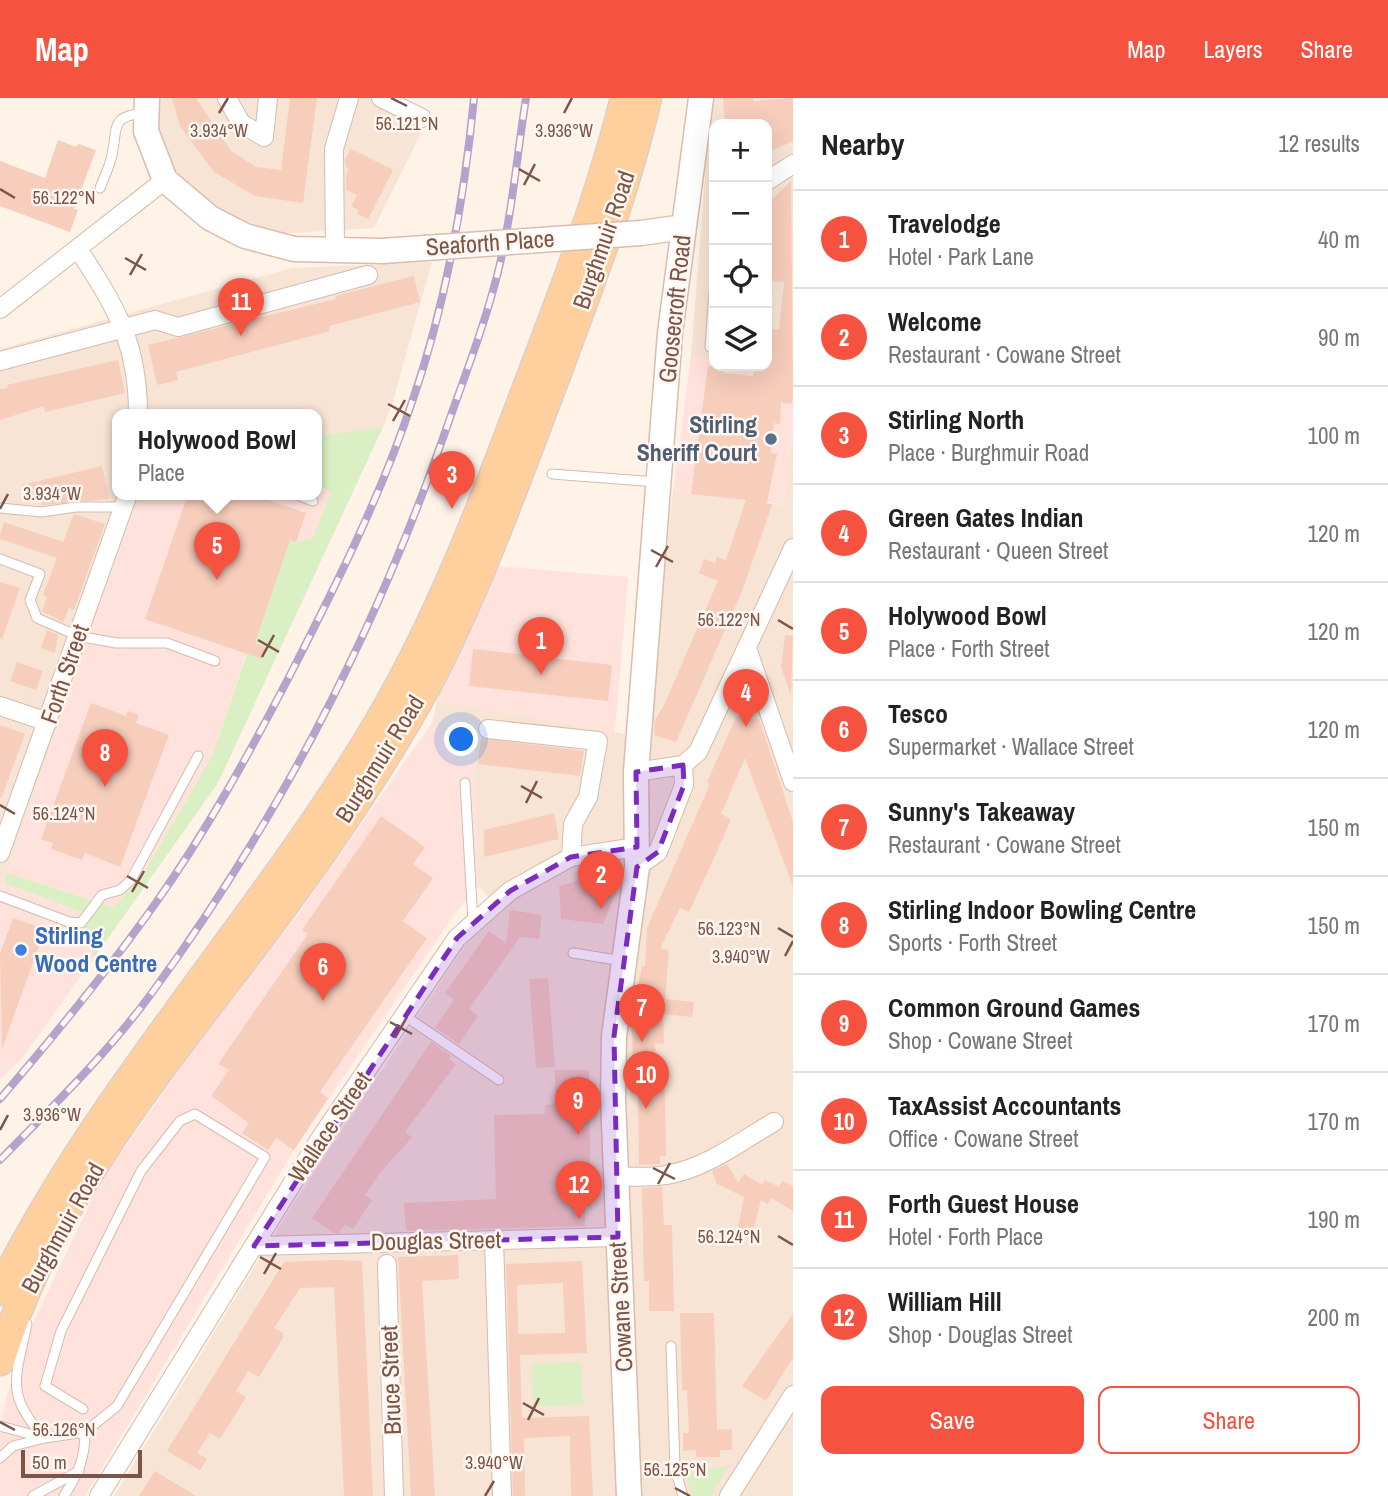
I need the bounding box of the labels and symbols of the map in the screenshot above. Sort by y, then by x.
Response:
text: 56.121°N [376,111,439,136]
text: 3.934°W [190,118,248,143]
text: 3.936°W [535,118,593,143]
street label: Burghmuir Road [564,166,642,313]
text: 56.122°N [33,185,96,210]
street label: Seaforth Place [424,222,555,262]
street label: Goosecroft Road [650,233,698,385]
pin: 11 [218,278,264,336]
place label: Stirling Sheriff Court [637,408,757,468]
marker: Stirling Sheriff Court [763,431,779,447]
pin: 3 [429,451,475,509]
text: 3.934°W [23,481,81,506]
pin: 5 [194,522,240,580]
text: 56.122°N [698,607,761,632]
pin: 1 [518,617,564,675]
street label: Forth Street [32,619,96,728]
pin: 4 [723,669,769,727]
street label: Burghmuir Road [327,689,431,828]
your location [444,722,478,756]
pin: 8 [82,729,128,787]
text: 56.124°N [33,801,96,826]
pin: 2 [578,851,624,909]
text: 56.123°N [698,916,761,941]
place label: Stirling Wood Centre [35,919,157,979]
marker: Stirling Wood Centre [13,942,29,958]
pin: 6 [300,943,346,1001]
text: 3.940°W [712,944,770,969]
pin: 7 [619,984,665,1042]
pin: 10 [623,1051,669,1109]
street label: Wallace Street [280,1064,378,1188]
pin: 9 [555,1077,601,1135]
text: 3.936°W [23,1102,81,1127]
street label: Burghmuir Road [13,1157,111,1298]
pin: 12 [556,1161,602,1219]
street label: Douglas Street [371,1223,502,1257]
text: 56.124°N [698,1224,761,1249]
street label: Cowane Street [601,1241,639,1373]
street label: Bruce Street [372,1324,408,1435]
text: 56.126°N [33,1417,96,1442]
scale bar [21,1447,142,1479]
text: 3.940°W [465,1450,523,1475]
text: 56.125°N [644,1457,707,1482]

